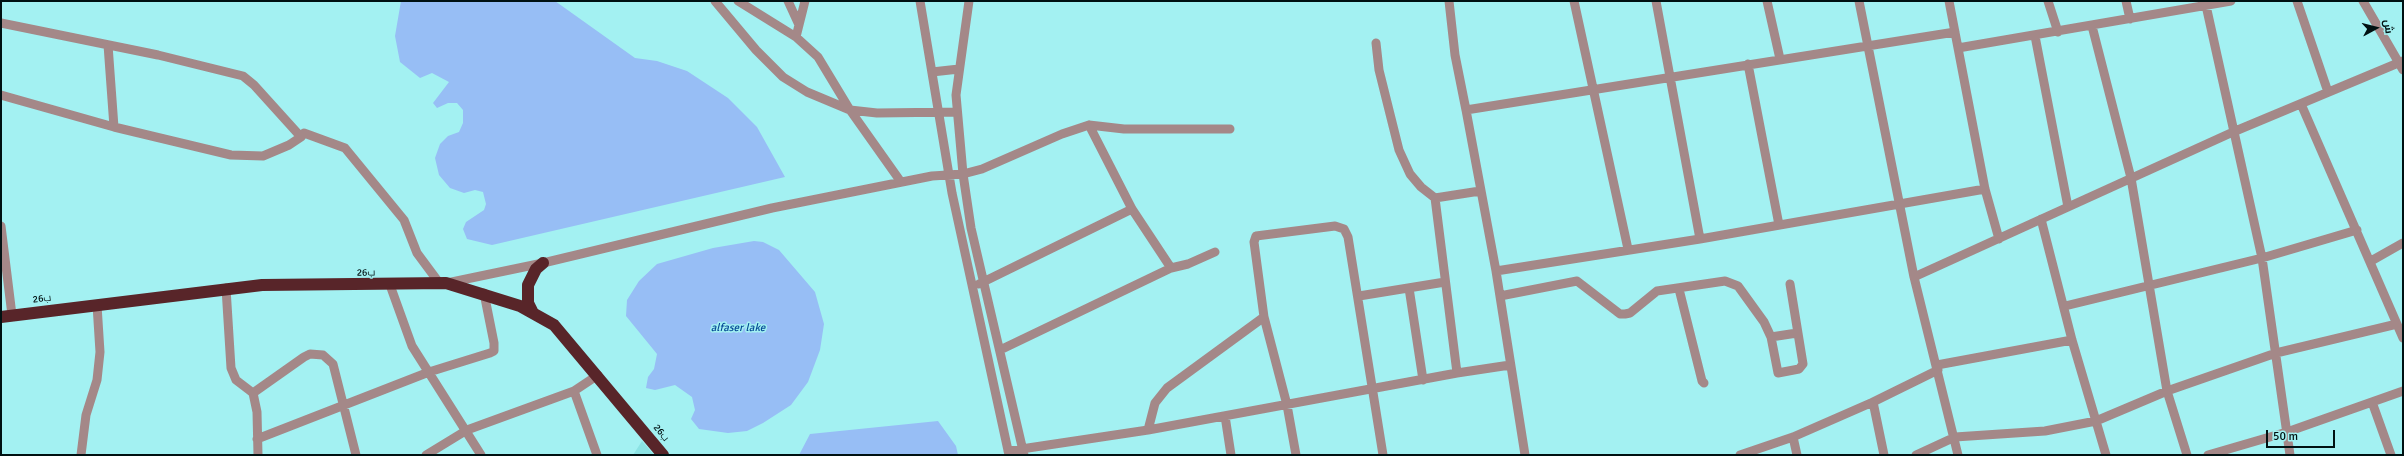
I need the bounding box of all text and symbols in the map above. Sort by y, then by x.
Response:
north arrow [2356,8,2396,48]
text: ش [2381,19,2396,34]
street label: 26ب [357,267,375,279]
street label: 26ب [32,292,52,306]
water label: alfaser lake [711,321,765,335]
street label: 26ب [650,422,672,444]
scale bar [2268,422,2337,448]
text: 50 m [2273,429,2298,444]

